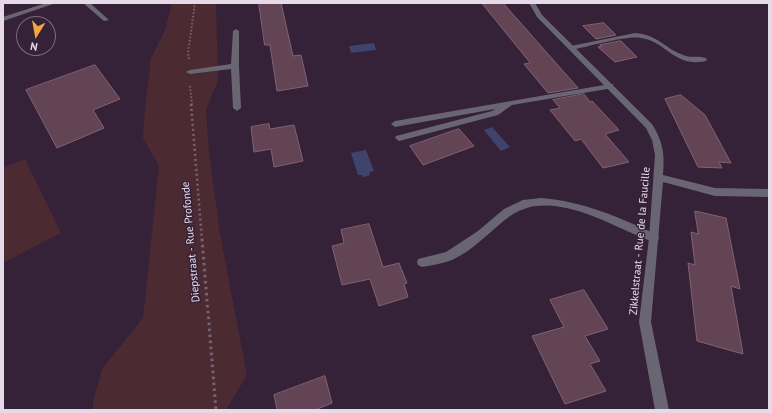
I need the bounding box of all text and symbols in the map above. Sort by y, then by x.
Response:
north arrow [16,16,56,56]
text: N [29,39,39,54]
street label: Zikkelstraat - Rue de la Faucille [627,166,653,316]
street label: Diepstraat - Rue Profonde [179,181,203,303]

